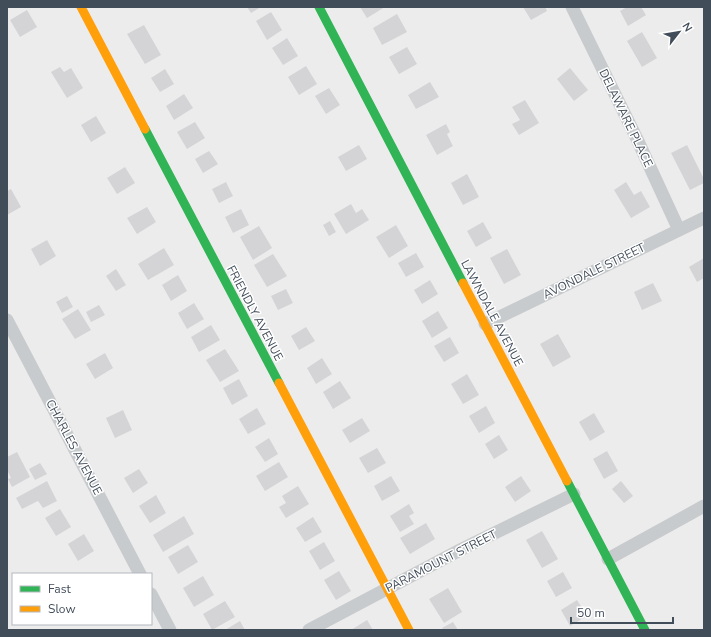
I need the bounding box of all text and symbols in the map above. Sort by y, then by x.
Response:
north arrow [659,12,699,52]
text: N [679,20,696,34]
street label: DELAWARE PLACE [595,66,657,170]
street label: AVONDALE STREET [540,239,648,303]
street label: LAWNDALE AVENUE [457,257,527,369]
street label: FRIENDLY AVENUE [223,263,287,363]
street label: CHARLES AVENUE [42,397,106,497]
street label: PARAMOUNT STREET [383,526,500,596]
legend [12,573,152,625]
text: Fast [48,581,71,597]
scale bar [571,599,673,625]
text: Slow [48,601,76,617]
text: 50 m [577,605,605,621]

